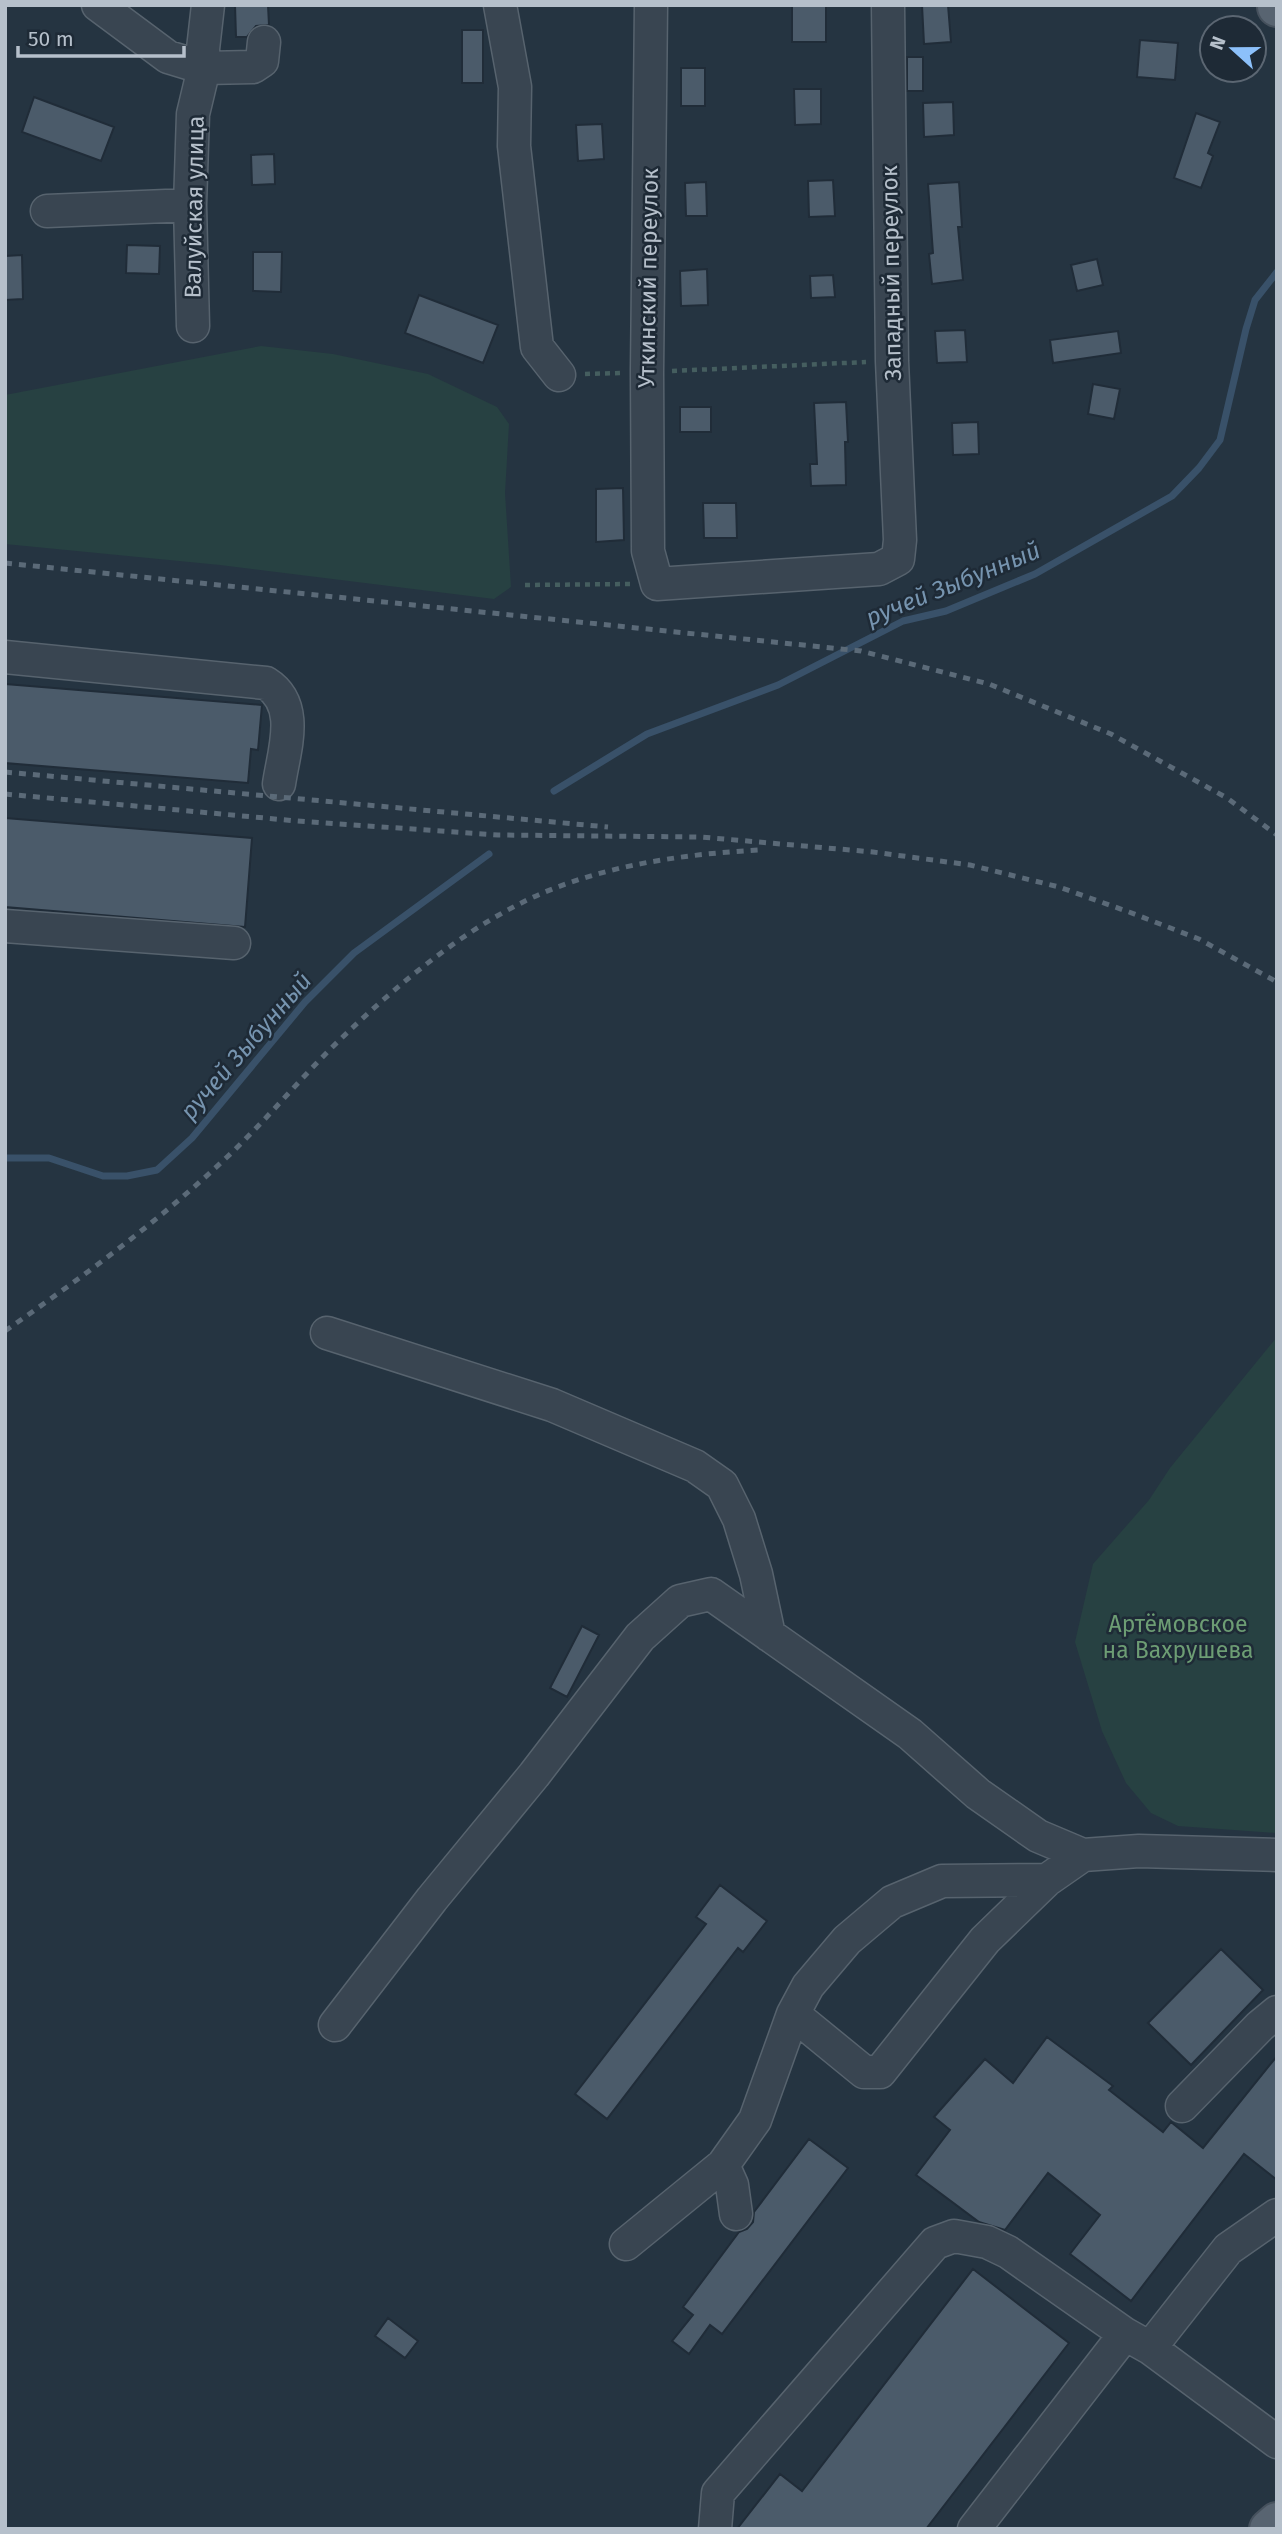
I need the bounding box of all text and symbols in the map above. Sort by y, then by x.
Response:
scale bar [18,14,184,58]
north arrow [1198,14,1268,84]
text: 50 m [28,26,74,52]
text: N [1205,33,1231,53]
street label: Валуйская улица [178,115,210,299]
street label: Западный переулок [875,165,907,381]
street label: Уткинский переулок [632,168,664,388]
water label: ручей Зыбунный [862,536,1044,632]
water label: ручей Зыбунный [175,967,317,1125]
park label: Артёмовское на Вахрушева [1103,1610,1253,1664]

